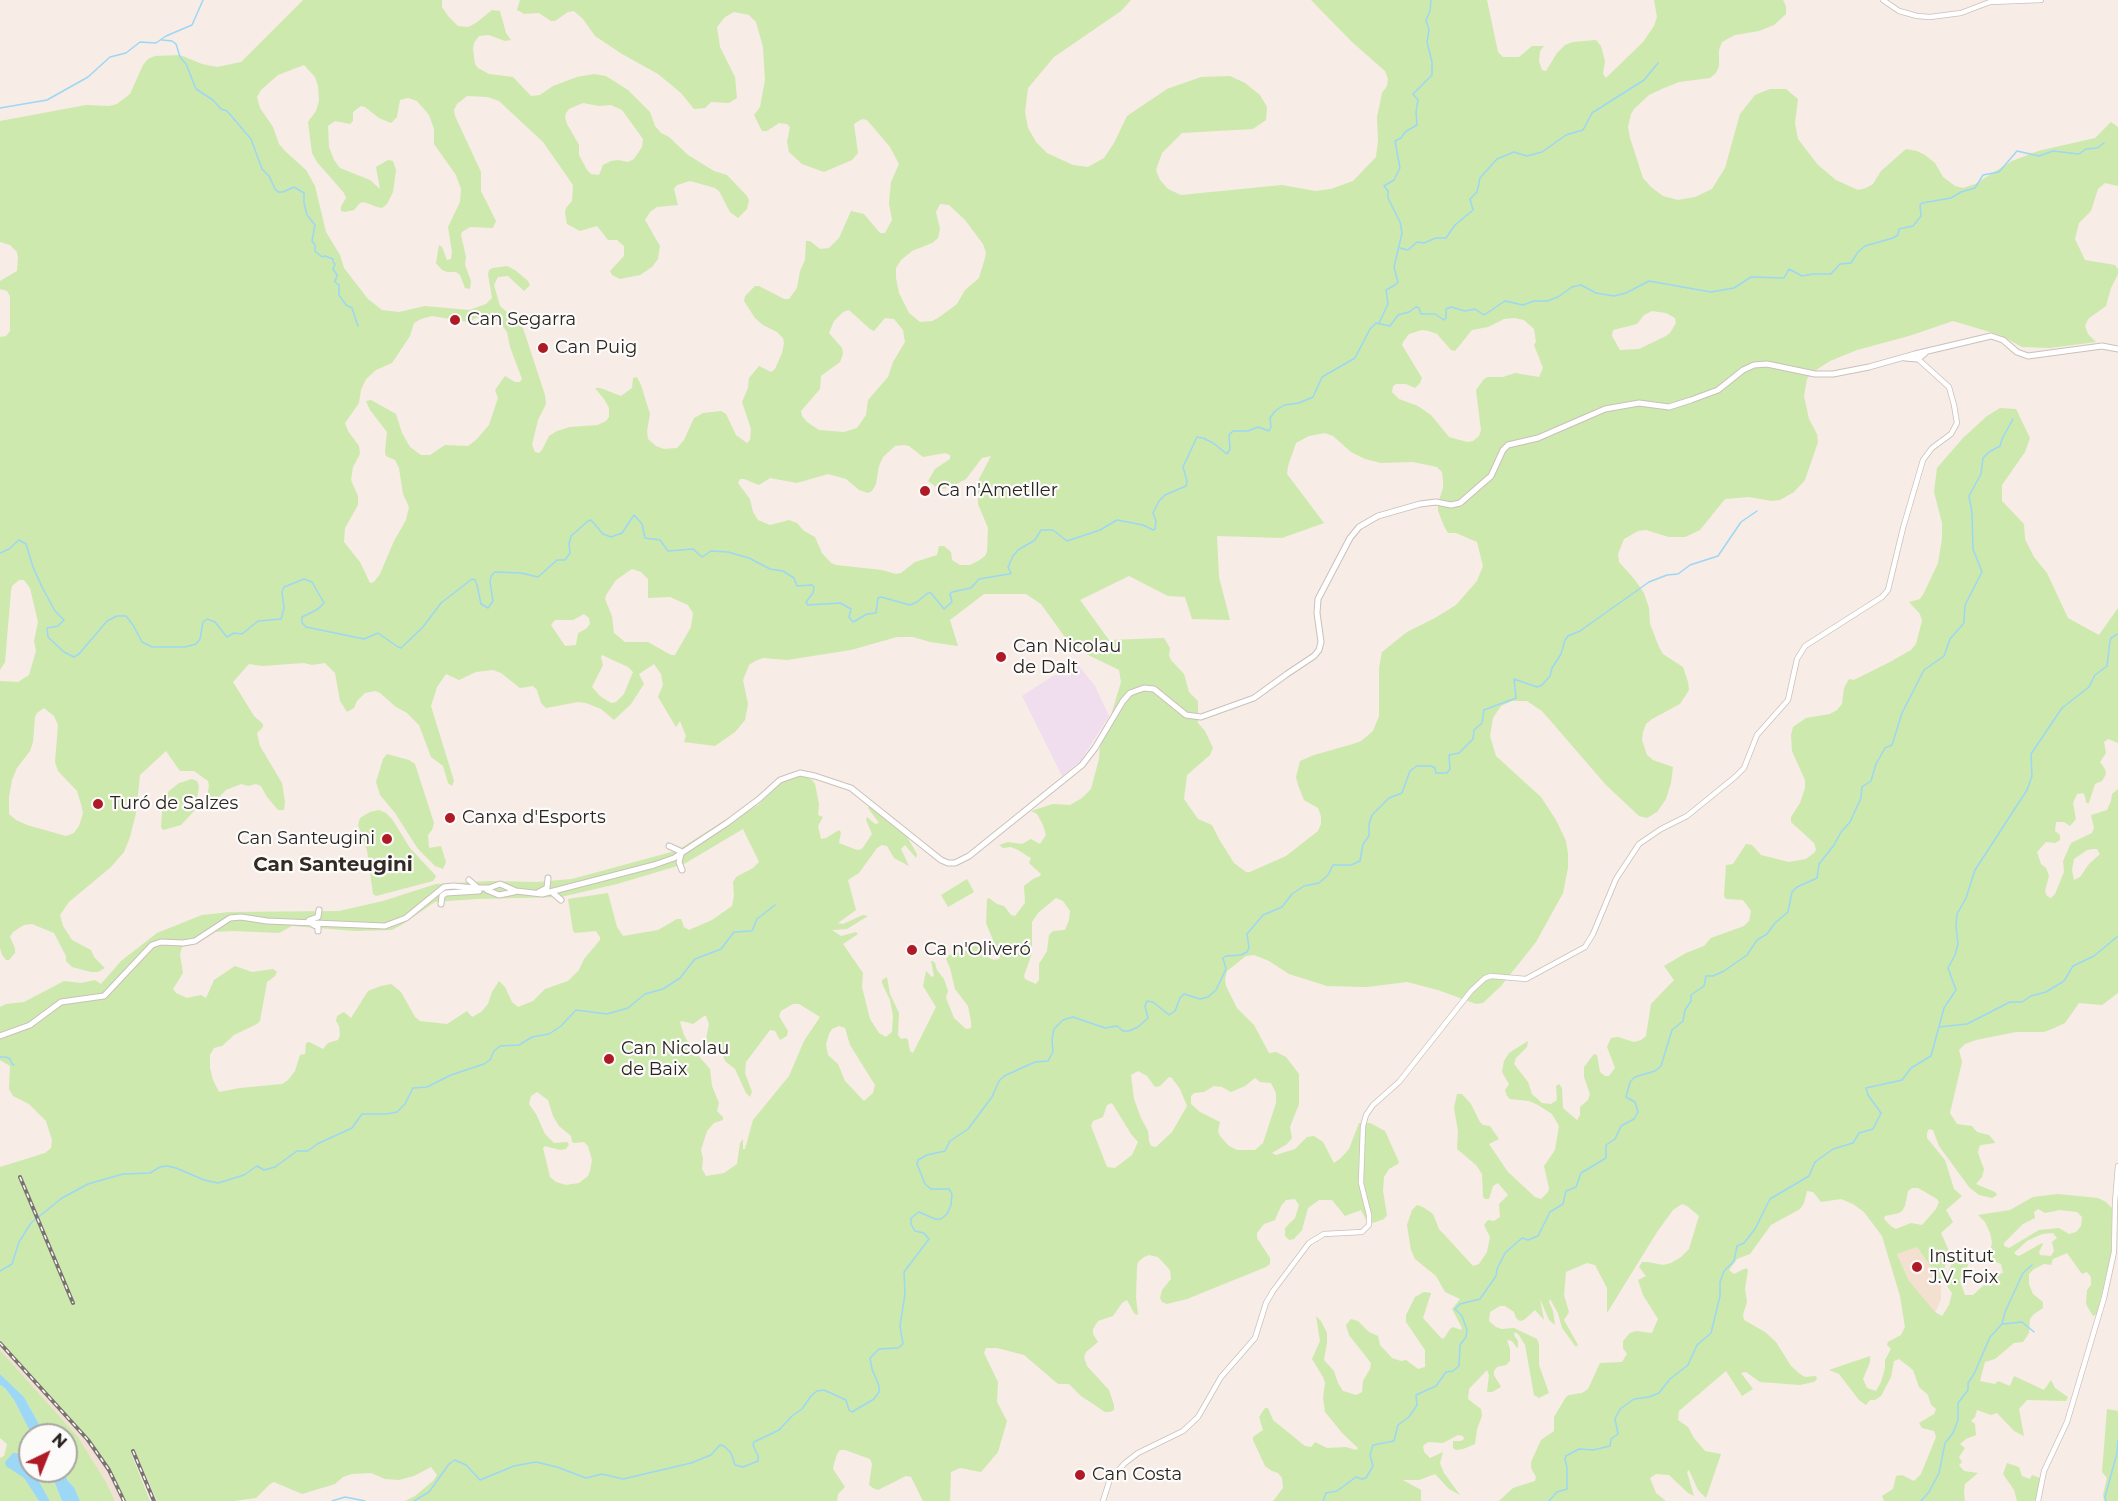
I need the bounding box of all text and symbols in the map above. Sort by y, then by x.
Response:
place label: Can Segarra [467,309,576,331]
marker: Can Segarra [448,313,462,327]
place label: Can Puig [555,337,637,359]
marker: Can Puig [536,341,550,355]
place label: Ca n'Ametller [937,480,1058,502]
marker: Ca n'Ametller [918,484,932,498]
place label: Can Nicolau de Dalt [1013,636,1121,678]
marker: Can Nicolau de Dalt [994,650,1008,664]
place label: Turó de Salzes [110,793,238,815]
marker: Turó de Salzes [91,797,105,811]
place label: Canxa d'Esports [462,807,606,829]
marker: Canxa d'Esports [443,811,457,825]
place label: Can Santeugini [237,828,375,850]
marker: Can Santeugini [380,832,394,846]
district label: Can Santeugini [253,853,413,877]
place label: Ca n'Oliveró [924,939,1031,961]
marker: Ca n'Oliveró [905,943,919,957]
place label: Can Nicolau de Baix [621,1038,729,1080]
marker: Can Nicolau de Baix [602,1052,616,1066]
place label: Institut J.V. Foix [1929,1246,1998,1288]
marker: Institut J.V. Foix [1910,1260,1924,1274]
north arrow [18,1423,78,1483]
text: N [48,1430,70,1452]
place label: Can Costa [1092,1464,1182,1486]
marker: Can Costa [1073,1468,1087,1482]

